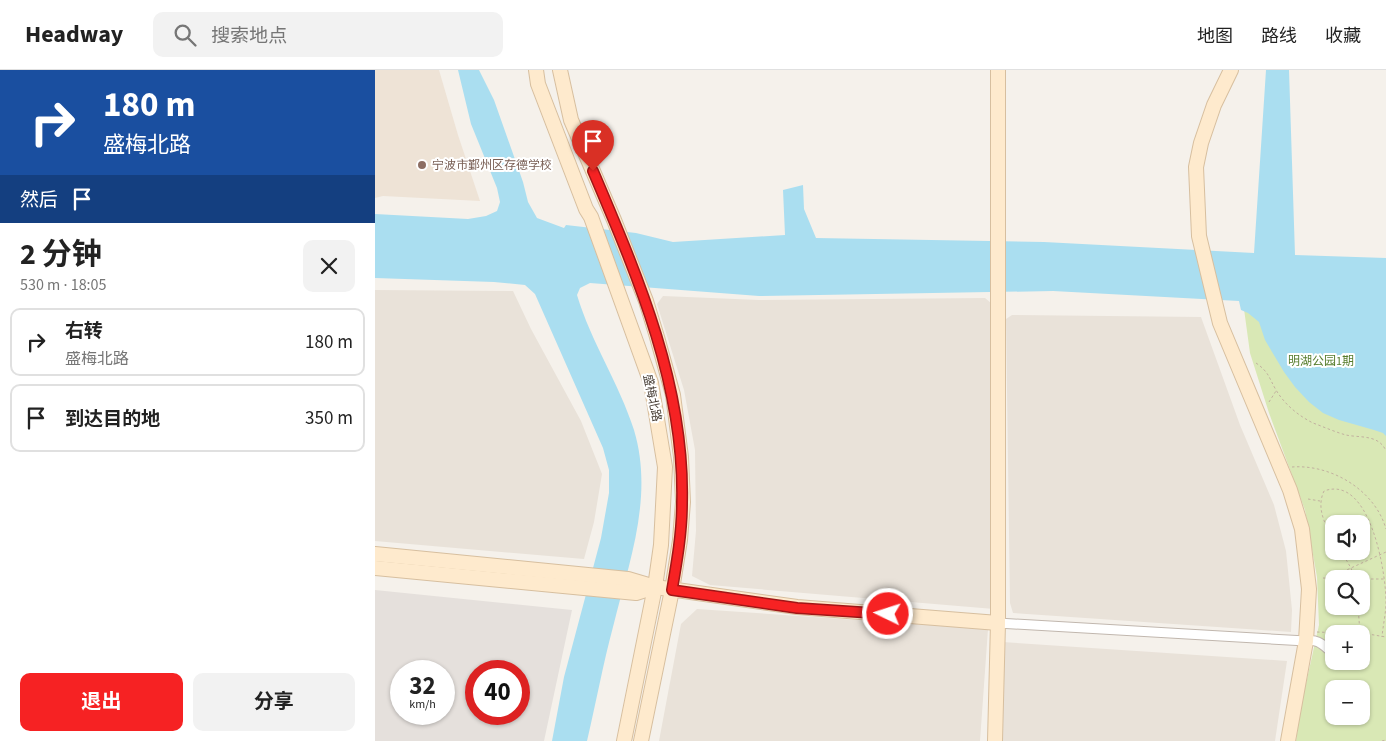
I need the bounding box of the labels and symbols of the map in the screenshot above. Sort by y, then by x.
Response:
pin [572,120,614,171]
place label: 宁波市鄞州区存德学校 [432,157,552,174]
marker: 宁波市鄞州区存德学校 [416,159,428,171]
park label: 明湖公园1期 [1288,353,1354,370]
street label: 盛梅北路 [639,373,665,423]
position arrow [861,587,913,639]
speed limit sign: 40 [465,660,530,725]

